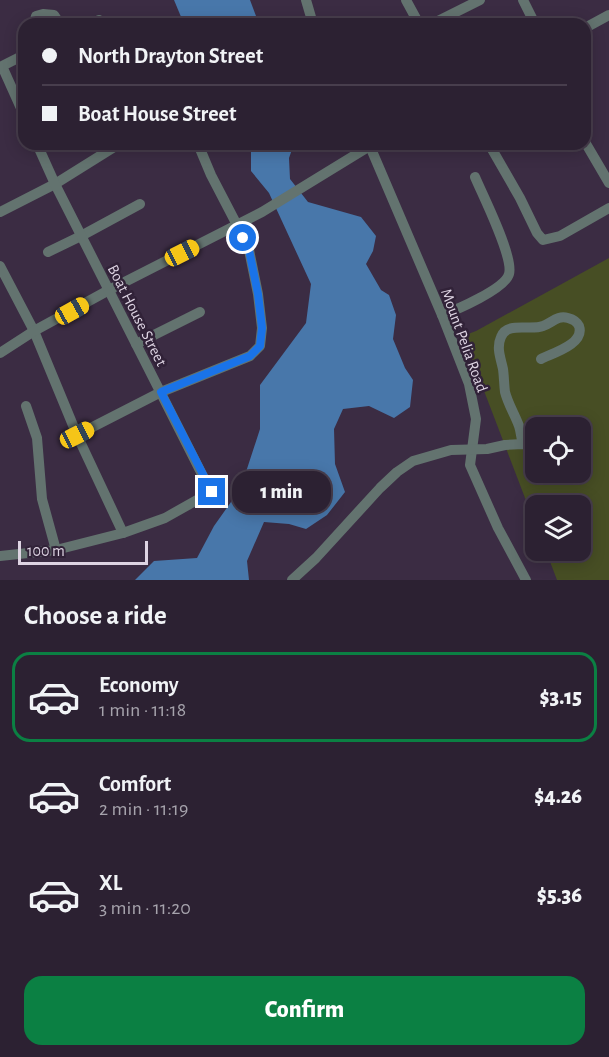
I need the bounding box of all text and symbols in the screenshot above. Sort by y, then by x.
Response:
text: North Drayton Street [78,45,263,67]
text: Boat House Street [78,103,236,125]
route start [229,224,256,251]
car [162,237,202,269]
street label: Boat House Street [105,262,170,369]
street label: Mount Pelia Road [438,286,490,394]
car [52,294,92,328]
map controls [525,417,591,561]
button: locate [525,417,591,483]
car [57,419,97,451]
callout: 1 min [233,471,332,513]
route end [198,478,225,505]
text: 1 min [260,482,303,502]
button: layers [525,495,591,561]
scale bar [18,538,148,566]
text: 100 m [27,543,65,559]
text: Choose a ride [24,602,167,629]
icon: car [27,670,81,724]
text: Economy [99,674,179,696]
text: $3.15 [539,686,582,708]
text: 1 min · 11:18 [99,700,186,720]
icon: car [27,769,81,823]
text: Comfort [99,773,171,795]
text: $4.26 [534,785,582,807]
text: 2 min · 11:19 [99,799,188,819]
icon: car [27,868,81,922]
text: XL [99,872,122,894]
text: $5.36 [537,884,582,906]
text: 3 min · 11:20 [99,898,191,918]
button: Confirm [24,976,585,1045]

